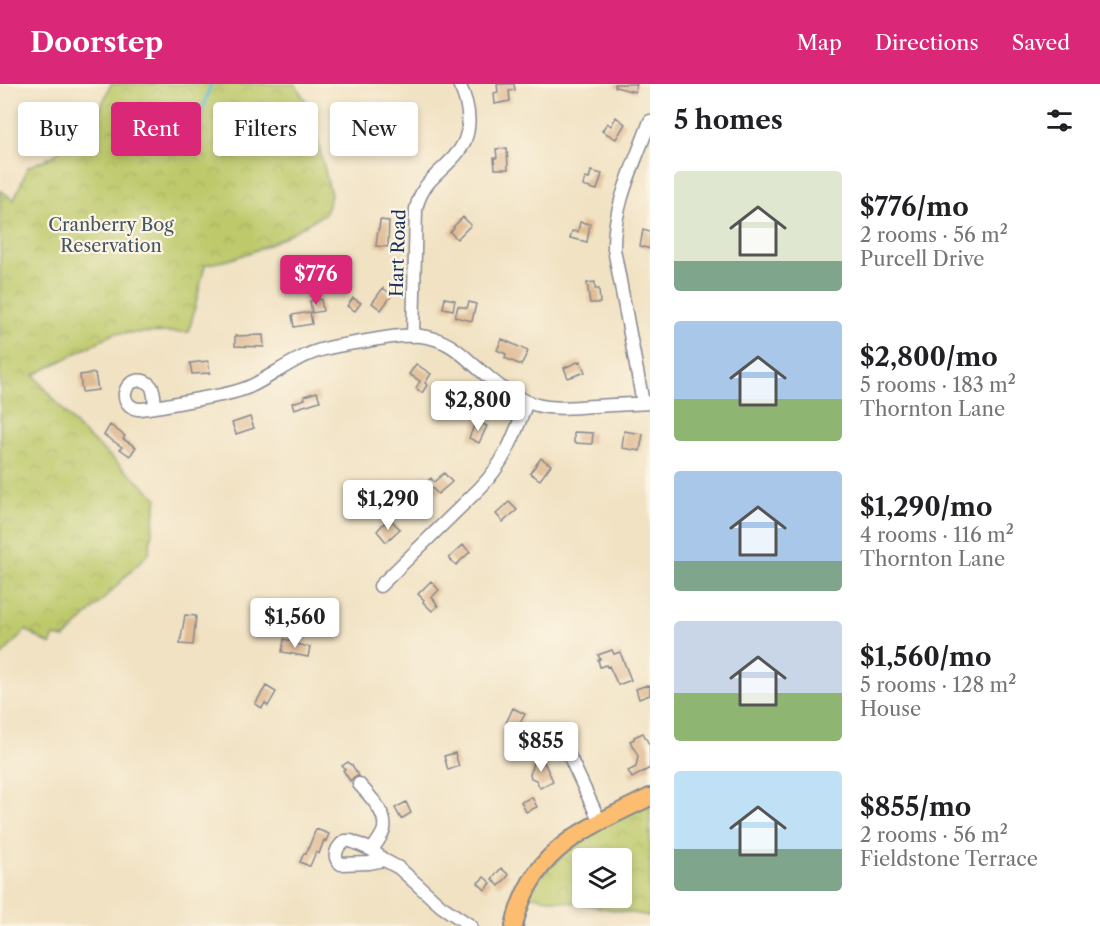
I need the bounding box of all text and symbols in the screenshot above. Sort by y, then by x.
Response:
text: Doorstep [30,25,163,59]
text: Map [797,30,842,55]
text: Directions [875,30,979,55]
text: Saved [1012,30,1070,55]
chip: Buy [18,102,99,156]
chip: Rent [111,102,201,156]
chip: Filters [213,102,318,156]
chip: New [330,102,418,156]
text: 5 homes [674,104,783,136]
icon: filters [1043,104,1076,137]
text: $776/mo [860,191,969,223]
icon: home [722,195,794,267]
street label: Hart Road [385,209,411,297]
park label: Cranberry Bog Reservation [48,214,174,257]
text: 2 rooms · 56 m² [860,223,1008,247]
text: Purcell Drive [860,247,985,271]
pin: $776 [280,255,352,306]
text: $776 [294,262,338,286]
text: $2,800/mo [860,341,998,373]
icon: home [722,345,794,417]
text: 5 rooms · 183 m² [860,373,1016,397]
pin: $2,800 [429,381,527,432]
text: $2,800 [445,388,511,412]
text: Thornton Lane [860,397,1005,421]
pin: $1,290 [339,480,437,531]
text: $1,290 [357,487,419,511]
text: $1,290/mo [860,491,993,523]
icon: home [722,495,794,567]
text: 4 rooms · 116 m² [860,523,1014,547]
text: Thornton Lane [860,547,1005,571]
pin: $1,560 [246,598,344,649]
text: $1,560 [264,605,326,629]
text: $1,560/mo [860,641,992,673]
icon: home [722,645,794,717]
text: 5 rooms · 128 m² [860,673,1016,697]
text: House [860,697,921,721]
pin: $855 [505,722,577,773]
text: $855 [518,729,564,753]
text: $855/mo [860,791,971,823]
icon: home [722,795,794,867]
text: 2 rooms · 56 m² [860,823,1008,847]
text: Fieldstone Terrace [860,847,1038,871]
map controls [572,848,632,908]
button: layers [572,848,632,908]

